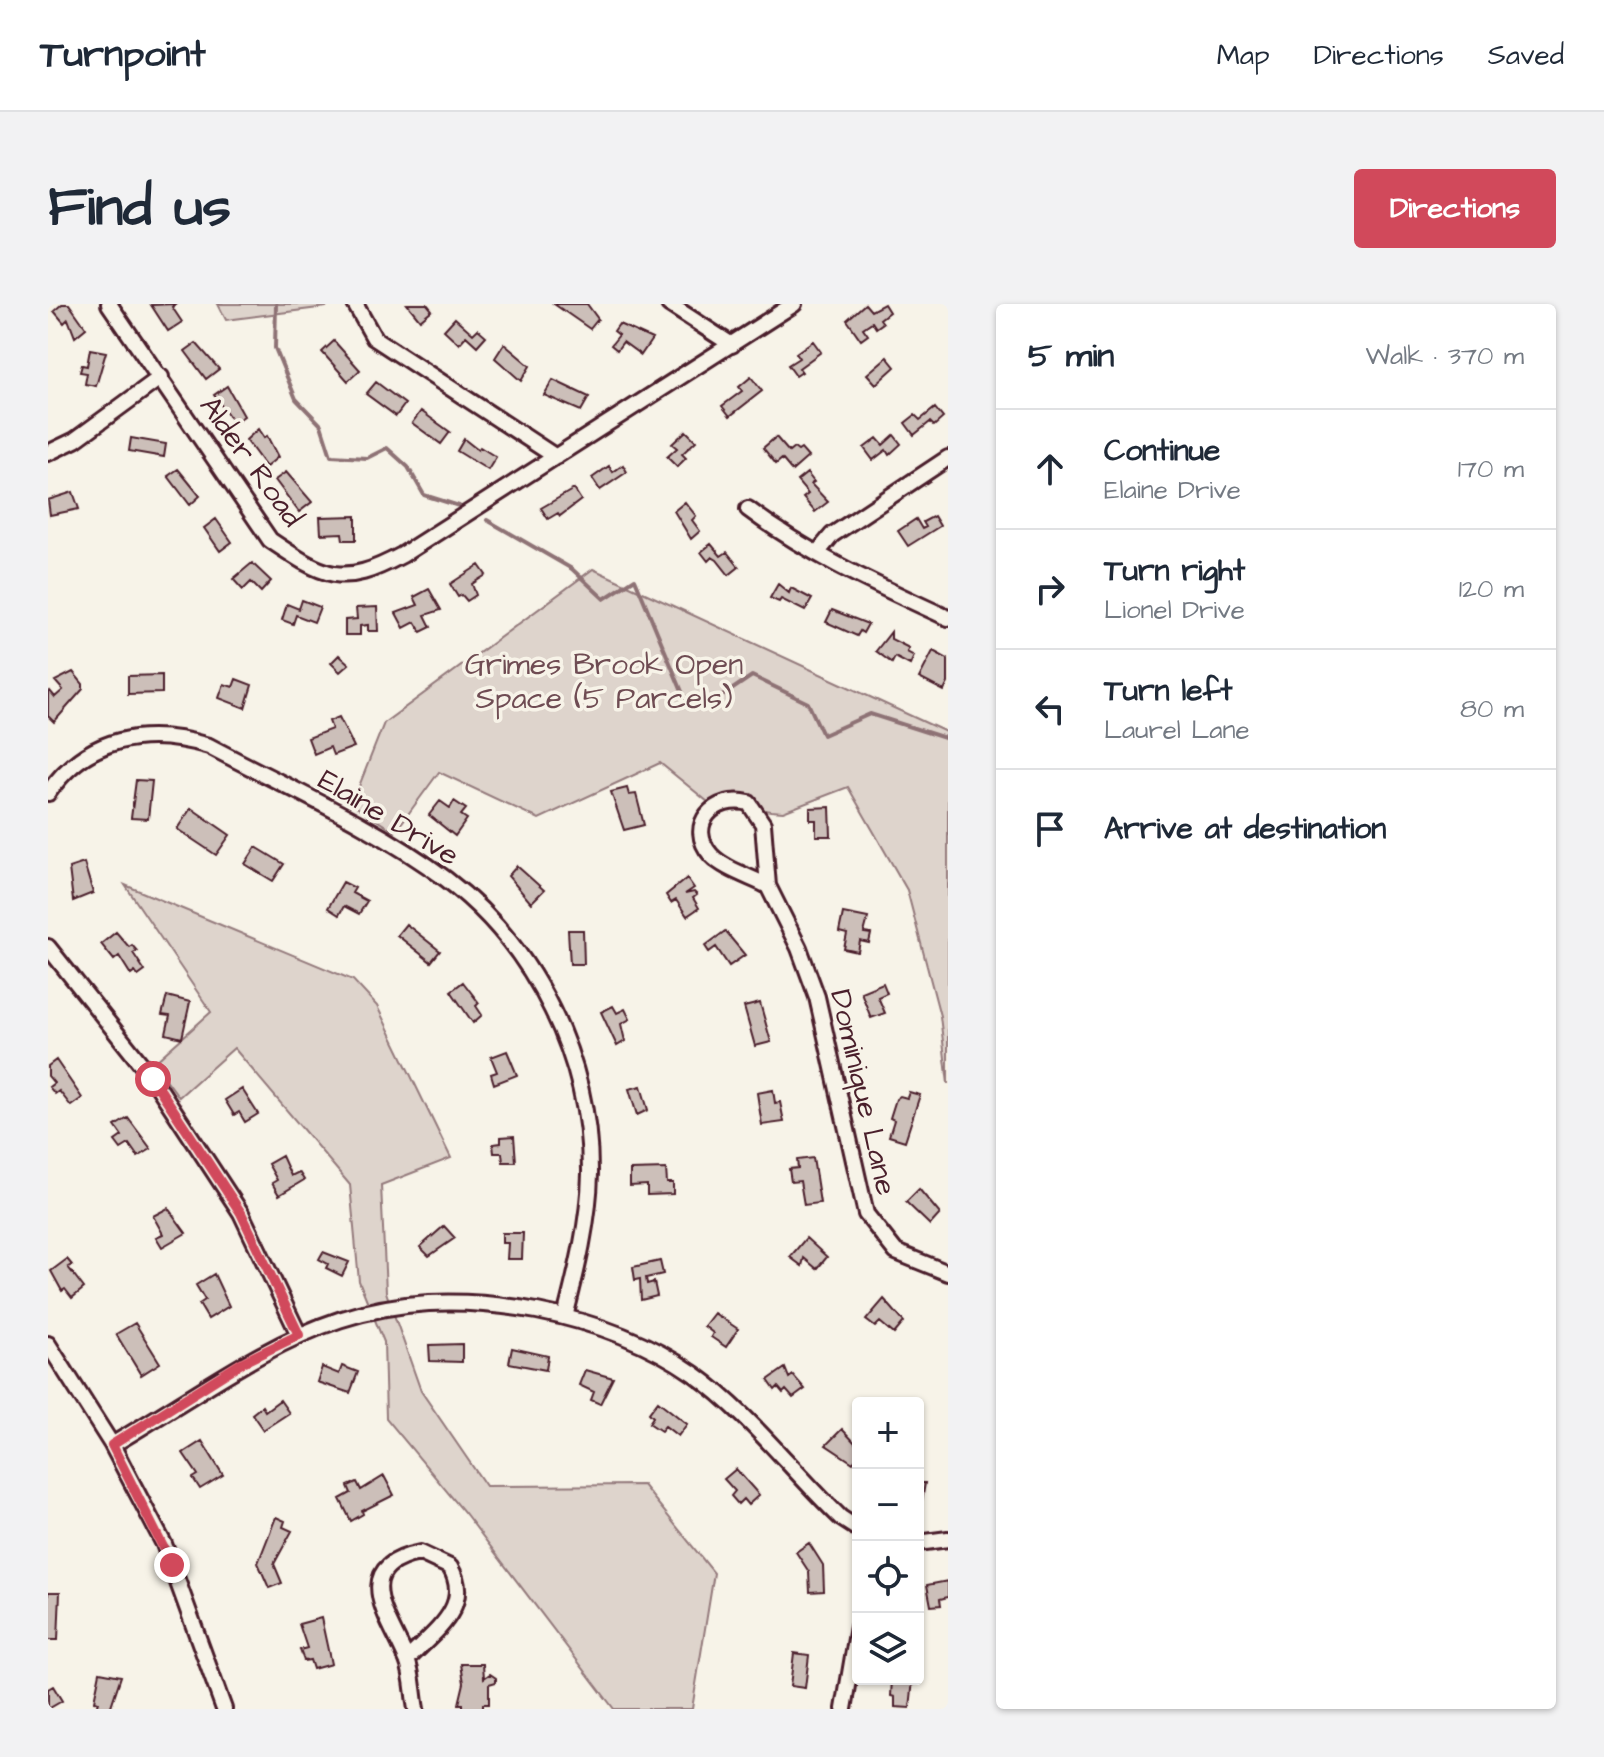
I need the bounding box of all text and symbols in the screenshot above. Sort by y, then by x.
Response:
text: Turnpoint [40,29,206,81]
text: Map [1217,36,1270,75]
text: Directions [1314,36,1444,75]
text: Saved [1488,36,1564,75]
text: Find us [48,169,231,247]
button: Directions [1354,169,1556,248]
text: 5 min [1028,332,1114,380]
text: Walk · 370 m [1366,338,1524,374]
street label: Alder Road [189,387,313,536]
text: Continue [1104,430,1220,472]
icon: ahead [1028,447,1072,491]
text: 170 m [1458,451,1524,487]
text: Elaine Drive [1104,472,1241,508]
text: Turn right [1104,550,1245,592]
icon: right [1028,567,1072,611]
text: 120 m [1459,571,1524,607]
text: Lionel Drive [1104,592,1245,628]
park label: Grimes Brook Open Space (5 Parcels) [465,644,743,720]
text: Turn left [1104,670,1232,712]
icon: left [1028,687,1072,731]
text: 80 m [1460,691,1524,727]
text: Laurel Lane [1104,712,1250,748]
street label: Elaine Drive [310,759,467,877]
icon: arrive [1028,807,1072,851]
text: Arrive at destination [1104,808,1386,850]
street label: Dominique Lane [819,985,907,1199]
route start [135,1061,171,1097]
map controls [852,1397,924,1685]
button: + [852,1397,924,1469]
button: − [852,1469,924,1541]
button: locate [852,1541,924,1613]
route end [154,1547,190,1583]
button: layers [852,1613,924,1685]

